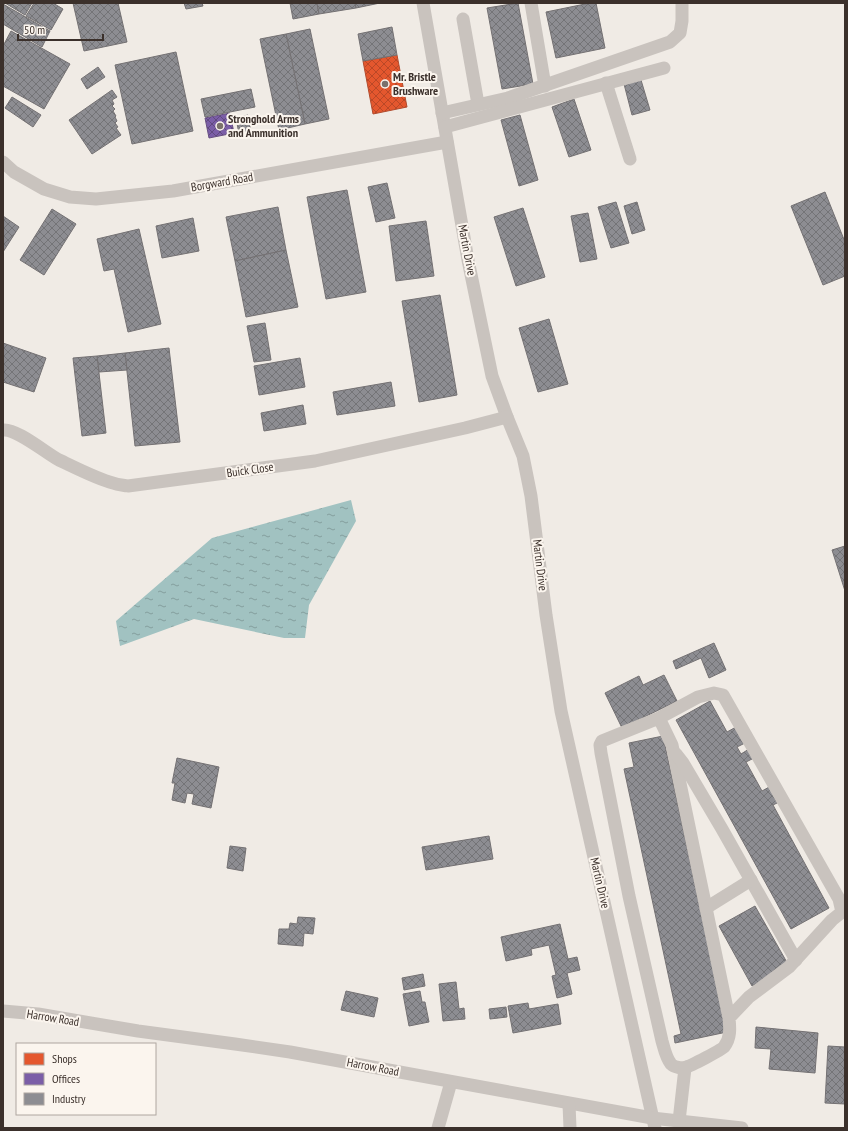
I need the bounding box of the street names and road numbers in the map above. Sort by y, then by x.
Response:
street label: Borgward Road [190,169,254,194]
street label: Martin Drive [455,223,480,277]
street label: Buick Close [226,459,274,480]
street label: Martin Drive [530,538,551,591]
street label: Martin Drive [587,856,614,910]
street label: Harrow Road [26,1006,80,1029]
street label: Harrow Road [346,1054,400,1079]

